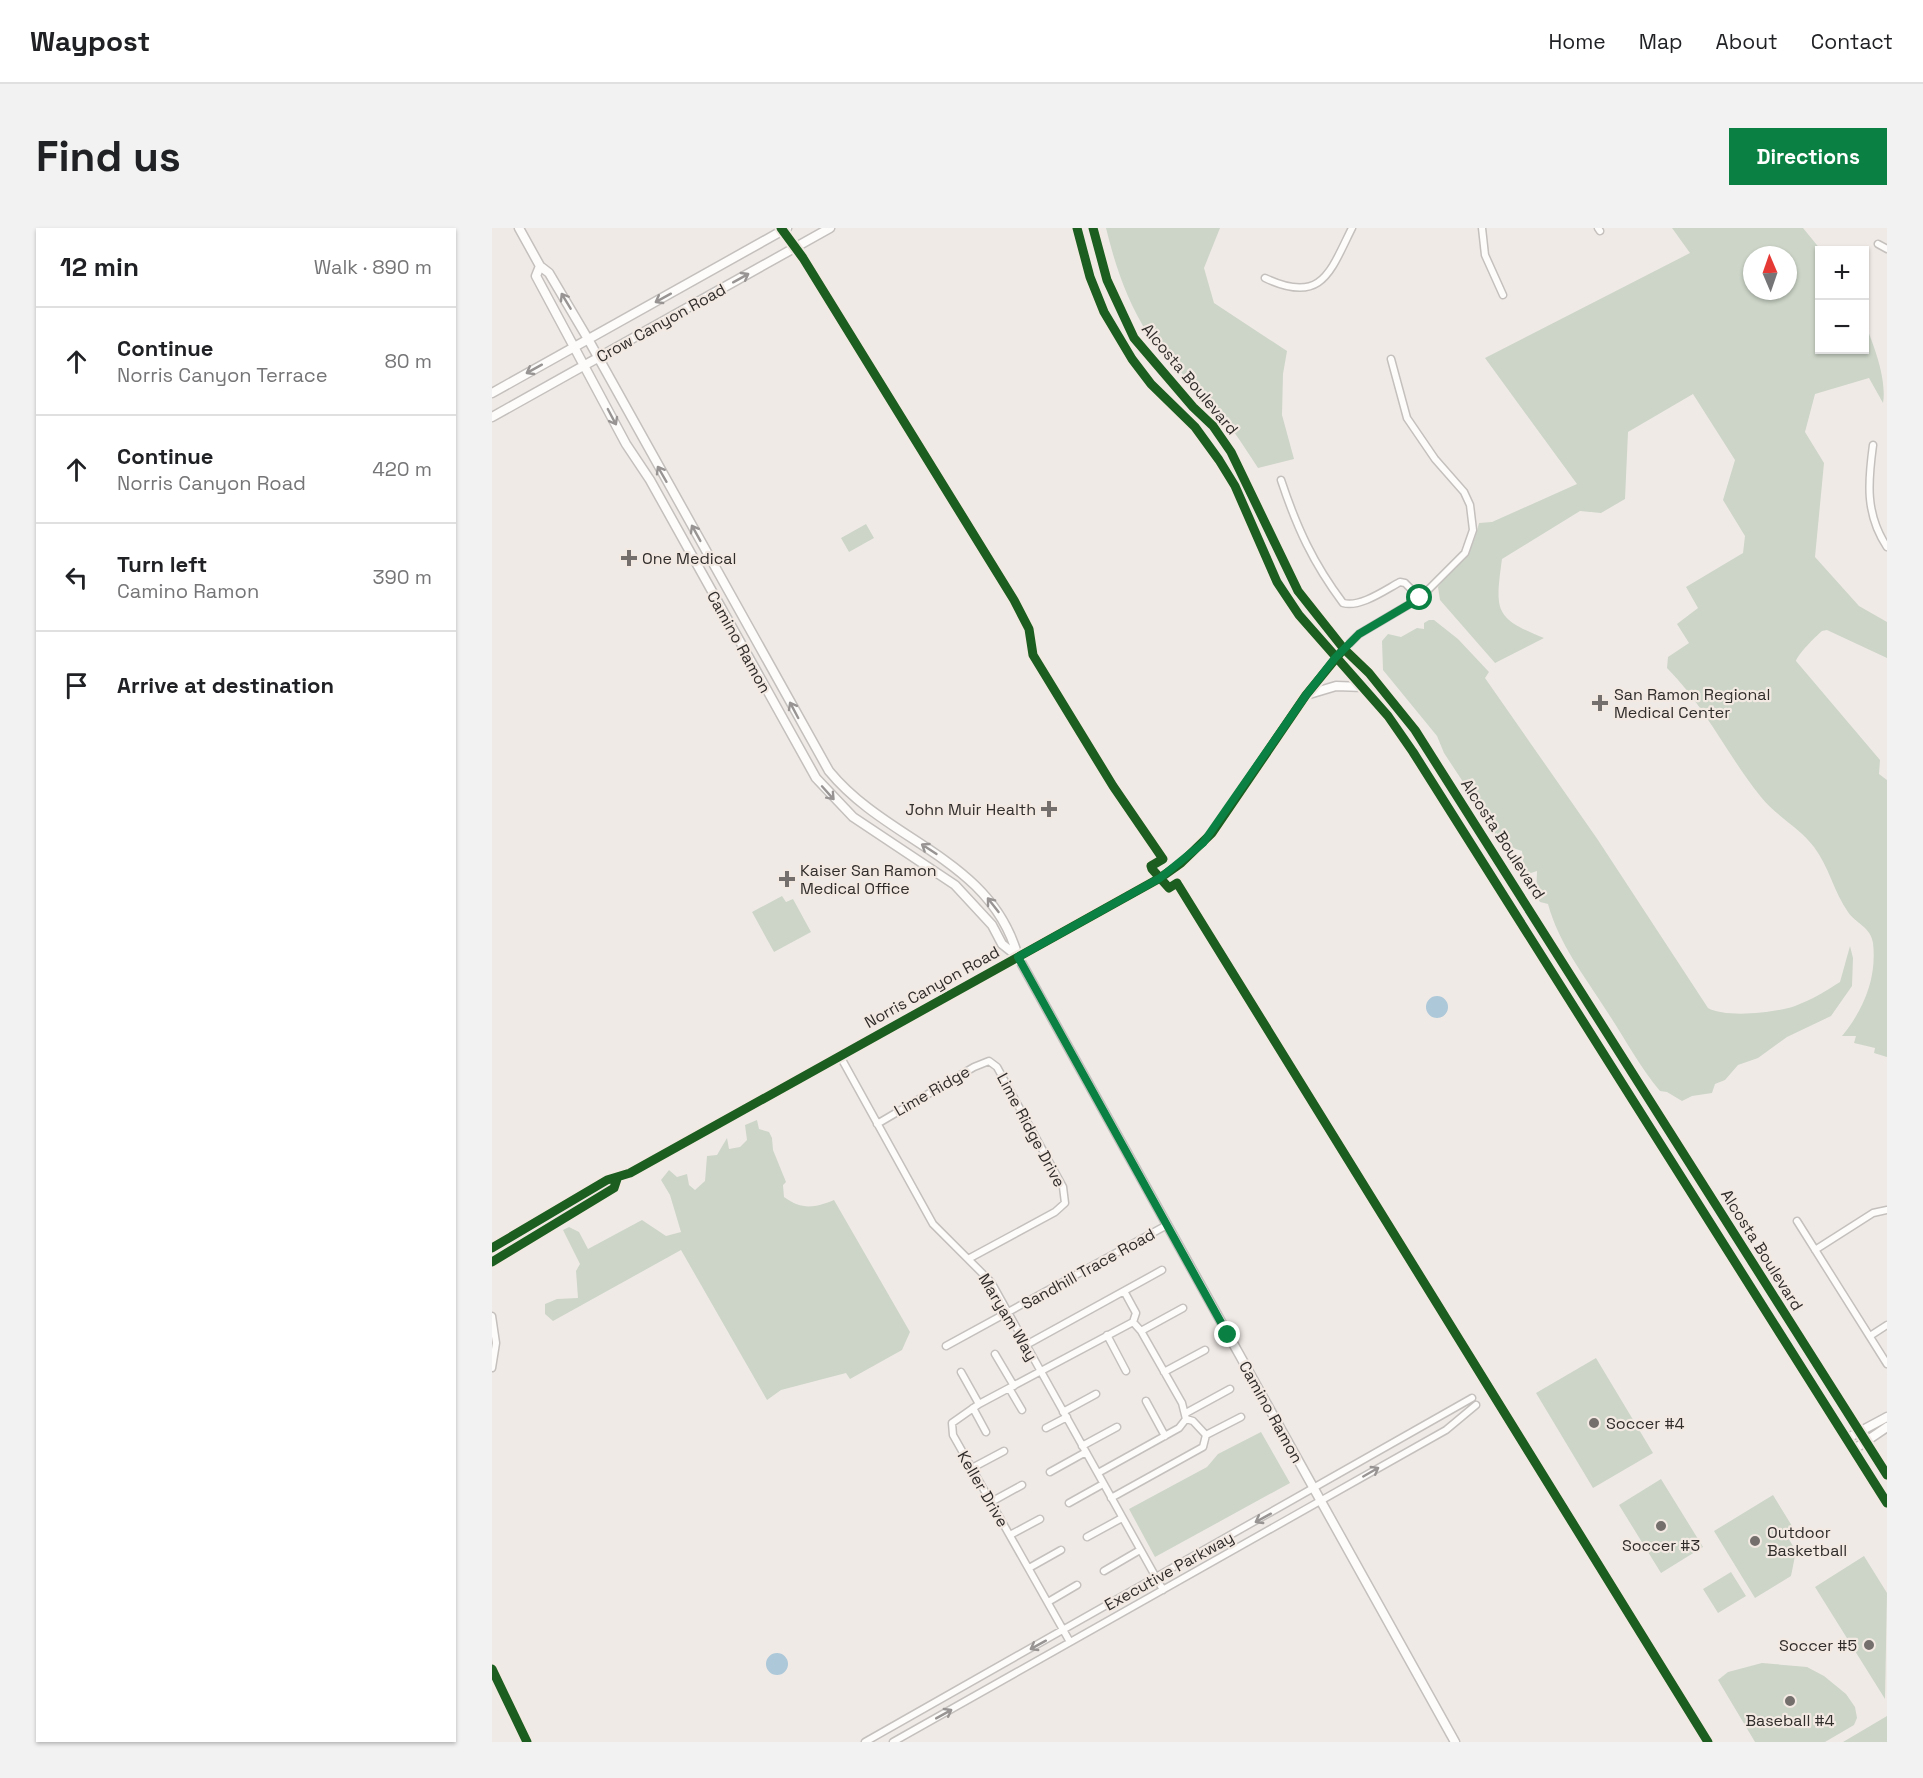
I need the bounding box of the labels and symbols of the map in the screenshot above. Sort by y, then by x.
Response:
north arrow [1743,246,1797,300]
one-way arrow [732,271,749,283]
street label: Crow Canyon Road [593,279,729,367]
one-way arrow [655,292,672,304]
one-way arrow [560,293,572,310]
street label: Alcosta Boulevard [1137,319,1243,439]
one-way arrow [525,364,542,376]
one-way arrow [606,408,618,425]
one-way arrow [656,465,667,483]
one-way arrow [690,525,702,542]
place label: One Medical [642,548,736,569]
marker: One Medical [620,549,638,567]
route start [1406,584,1432,610]
street label: Camino Ramon [702,587,776,697]
place label: San Ramon Regional Medical Center [1614,684,1770,723]
marker: San Ramon Regional Medical Center [1591,694,1609,712]
one-way arrow [788,702,800,719]
street label: Alcosta Boulevard [1456,775,1550,903]
one-way arrow [821,785,835,800]
place label: John Muir Health [905,799,1036,820]
marker: John Muir Health [1040,800,1058,818]
one-way arrow [921,843,938,855]
place label: Kaiser San Ramon Medical Office [800,860,937,899]
marker: Kaiser San Ramon Medical Office [778,870,796,888]
one-way arrow [986,897,999,913]
street label: Norris Canyon Road [861,941,1003,1033]
street label: Lime Ridge [890,1061,974,1121]
street label: Lime Ridge Drive [992,1069,1070,1191]
street label: Alcosta Boulevard [1716,1185,1808,1315]
street label: Sandhill Trace Road [1017,1224,1159,1314]
street label: Maryam Way [974,1269,1042,1365]
route end [1214,1321,1240,1347]
street label: Camino Ramon [1234,1357,1308,1467]
place label: Soccer #4 [1606,1413,1685,1434]
marker: Soccer #4 [1587,1416,1601,1430]
street label: Keller Drive [953,1447,1013,1531]
one-way arrow [1362,1466,1379,1478]
one-way arrow [1254,1513,1272,1524]
marker: Soccer #3 [1654,1519,1668,1533]
place label: Outdoor Basketball [1767,1522,1847,1561]
street label: Executive Parkway [1101,1527,1237,1615]
marker: Outdoor Basketball [1748,1534,1762,1548]
place label: Soccer #3 [1622,1535,1700,1556]
place label: Soccer #5 [1779,1635,1857,1656]
marker: Soccer #5 [1862,1638,1876,1652]
one-way arrow [1030,1639,1047,1651]
marker: Baseball #4 [1783,1694,1797,1708]
one-way arrow [935,1707,952,1719]
place label: Baseball #4 [1745,1710,1835,1731]

